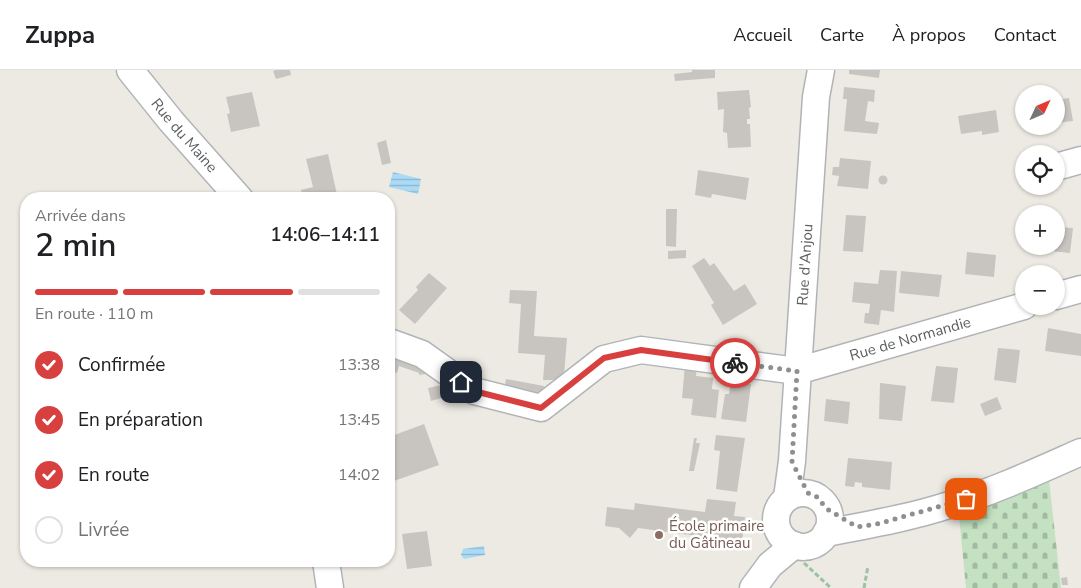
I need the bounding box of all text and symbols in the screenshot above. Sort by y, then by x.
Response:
text: Zuppa [25,19,95,51]
text: Accueil [733,23,792,47]
text: Carte [820,23,864,47]
text: À propos [892,23,966,47]
text: Contact [994,23,1056,47]
north arrow [1015,85,1065,135]
map controls [1015,85,1065,315]
street label: Rue du Maine [147,94,222,177]
button: locate [1015,145,1065,195]
text: Arrivée dans [35,205,126,227]
button: + [1015,205,1065,255]
text: 14:06–14:11 [270,222,380,248]
street label: Rue d'Anjou [792,223,818,306]
text: 2 min [35,224,117,267]
button: − [1015,265,1065,315]
text: En route · 110 m [35,303,154,325]
street label: Rue de Normandie [847,312,973,365]
courier [710,338,760,388]
icon: bike [721,349,749,377]
icon: check [35,351,63,379]
text: Confirmée [78,352,165,378]
text: 13:38 [338,354,380,376]
pin [440,361,482,403]
icon: home [447,368,475,396]
icon: check [35,406,63,434]
text: En préparation [78,407,203,433]
text: 13:45 [338,409,380,431]
icon: check [35,461,63,489]
text: En route [78,462,149,488]
text: 14:02 [338,464,380,486]
pin [945,478,987,520]
icon: bag [952,485,980,513]
place label: École primaire du Gâtineau [669,516,764,553]
text: Livrée [78,517,129,543]
marker: École primaire du Gâtineau [653,529,665,541]

